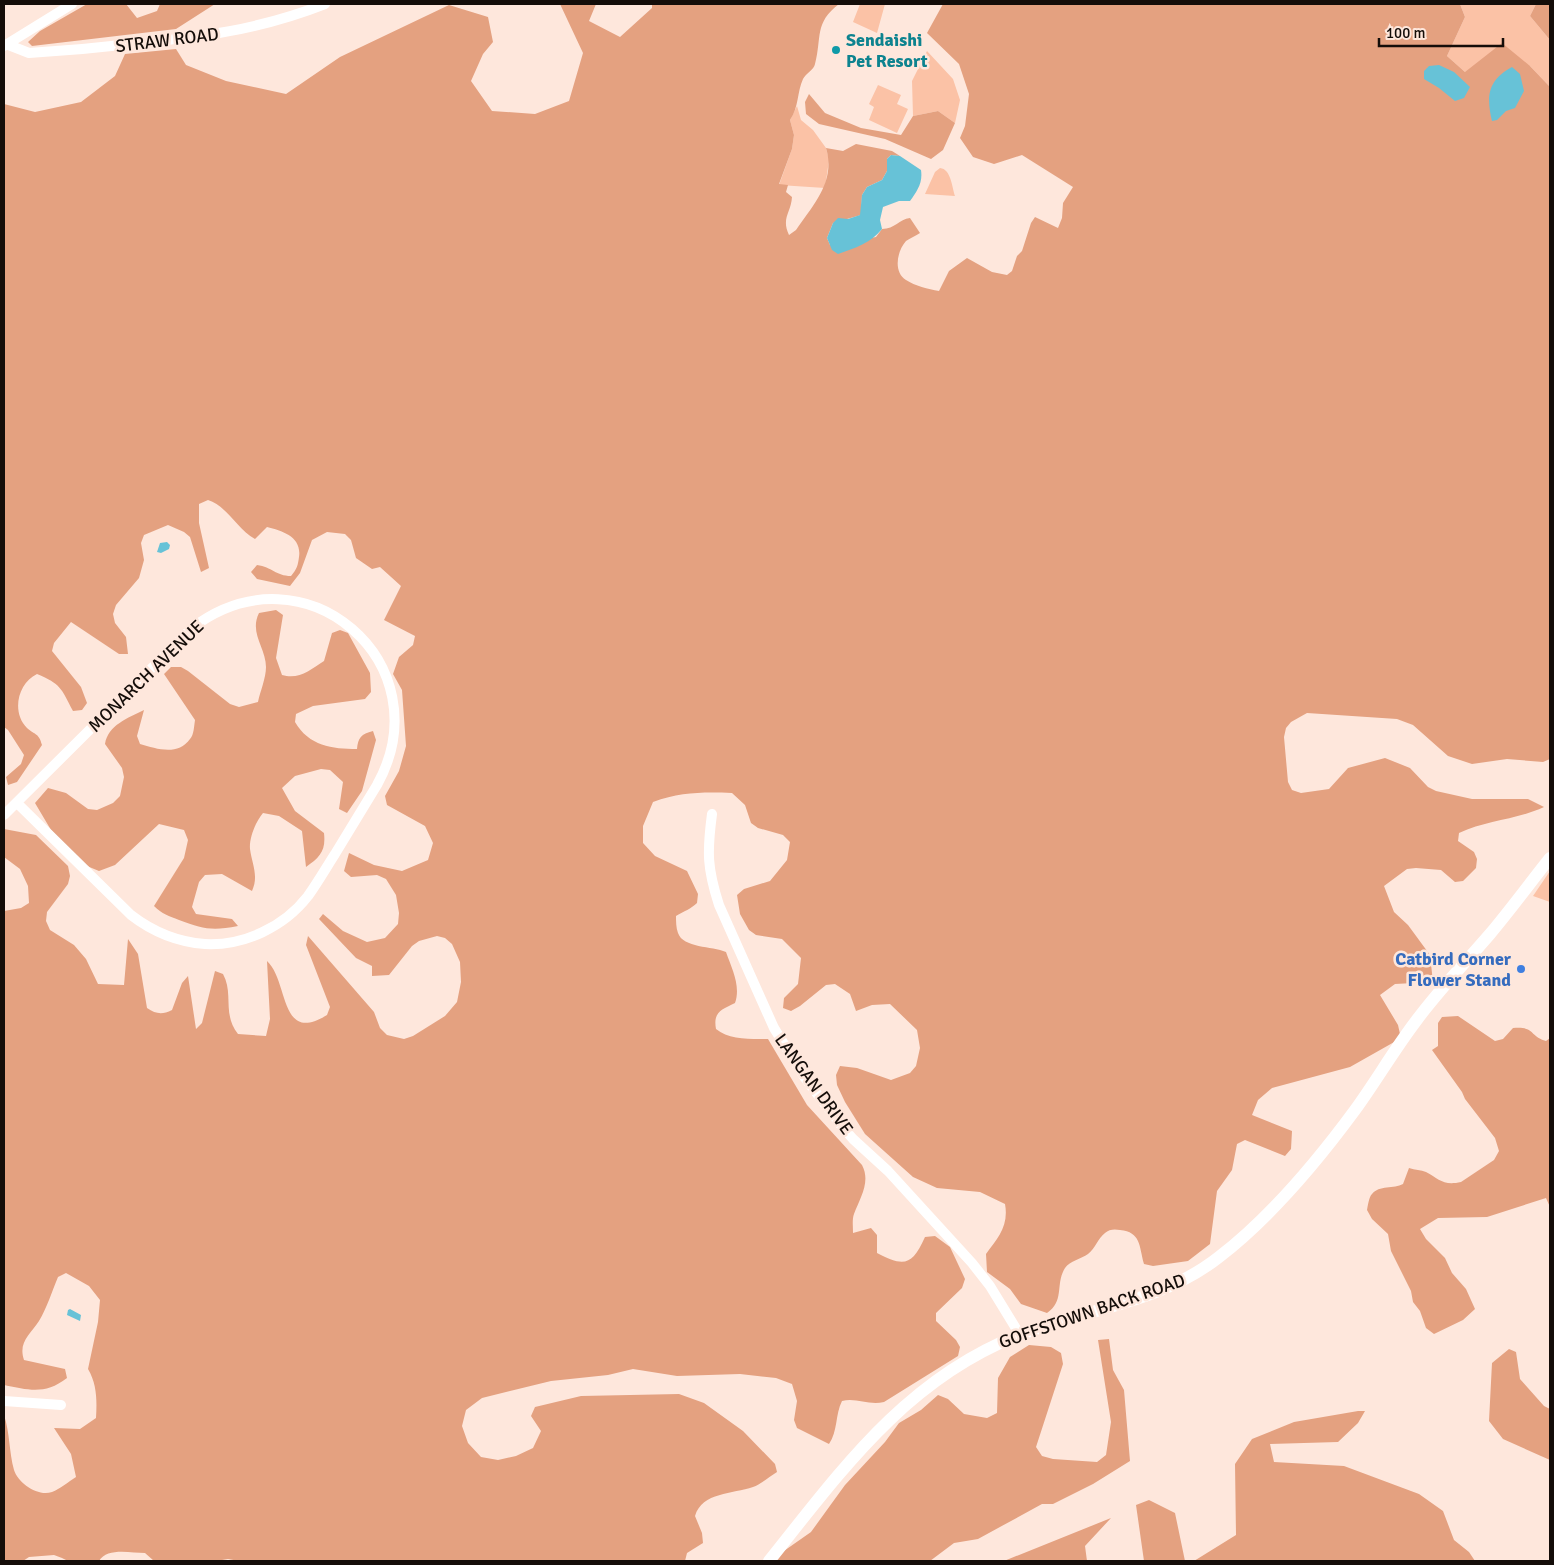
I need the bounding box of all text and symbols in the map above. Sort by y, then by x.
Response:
scale bar [1379,15,1503,47]
street label: STRAW ROAD [114,23,220,57]
text: 100 m [1386,24,1426,42]
place label: Sendaishi Pet Resort [846,29,928,72]
marker: Sendaishi Pet Resort [830,44,842,56]
street label: MONARCH AVENUE [84,615,208,737]
place label: Catbird Corner Flower Stand [1395,948,1512,991]
marker: Catbird Corner Flower Stand [1515,963,1527,975]
street label: LANGAN DRIVE [770,1029,858,1139]
street label: GOFFSTOWN BACK ROAD [996,1269,1188,1353]

